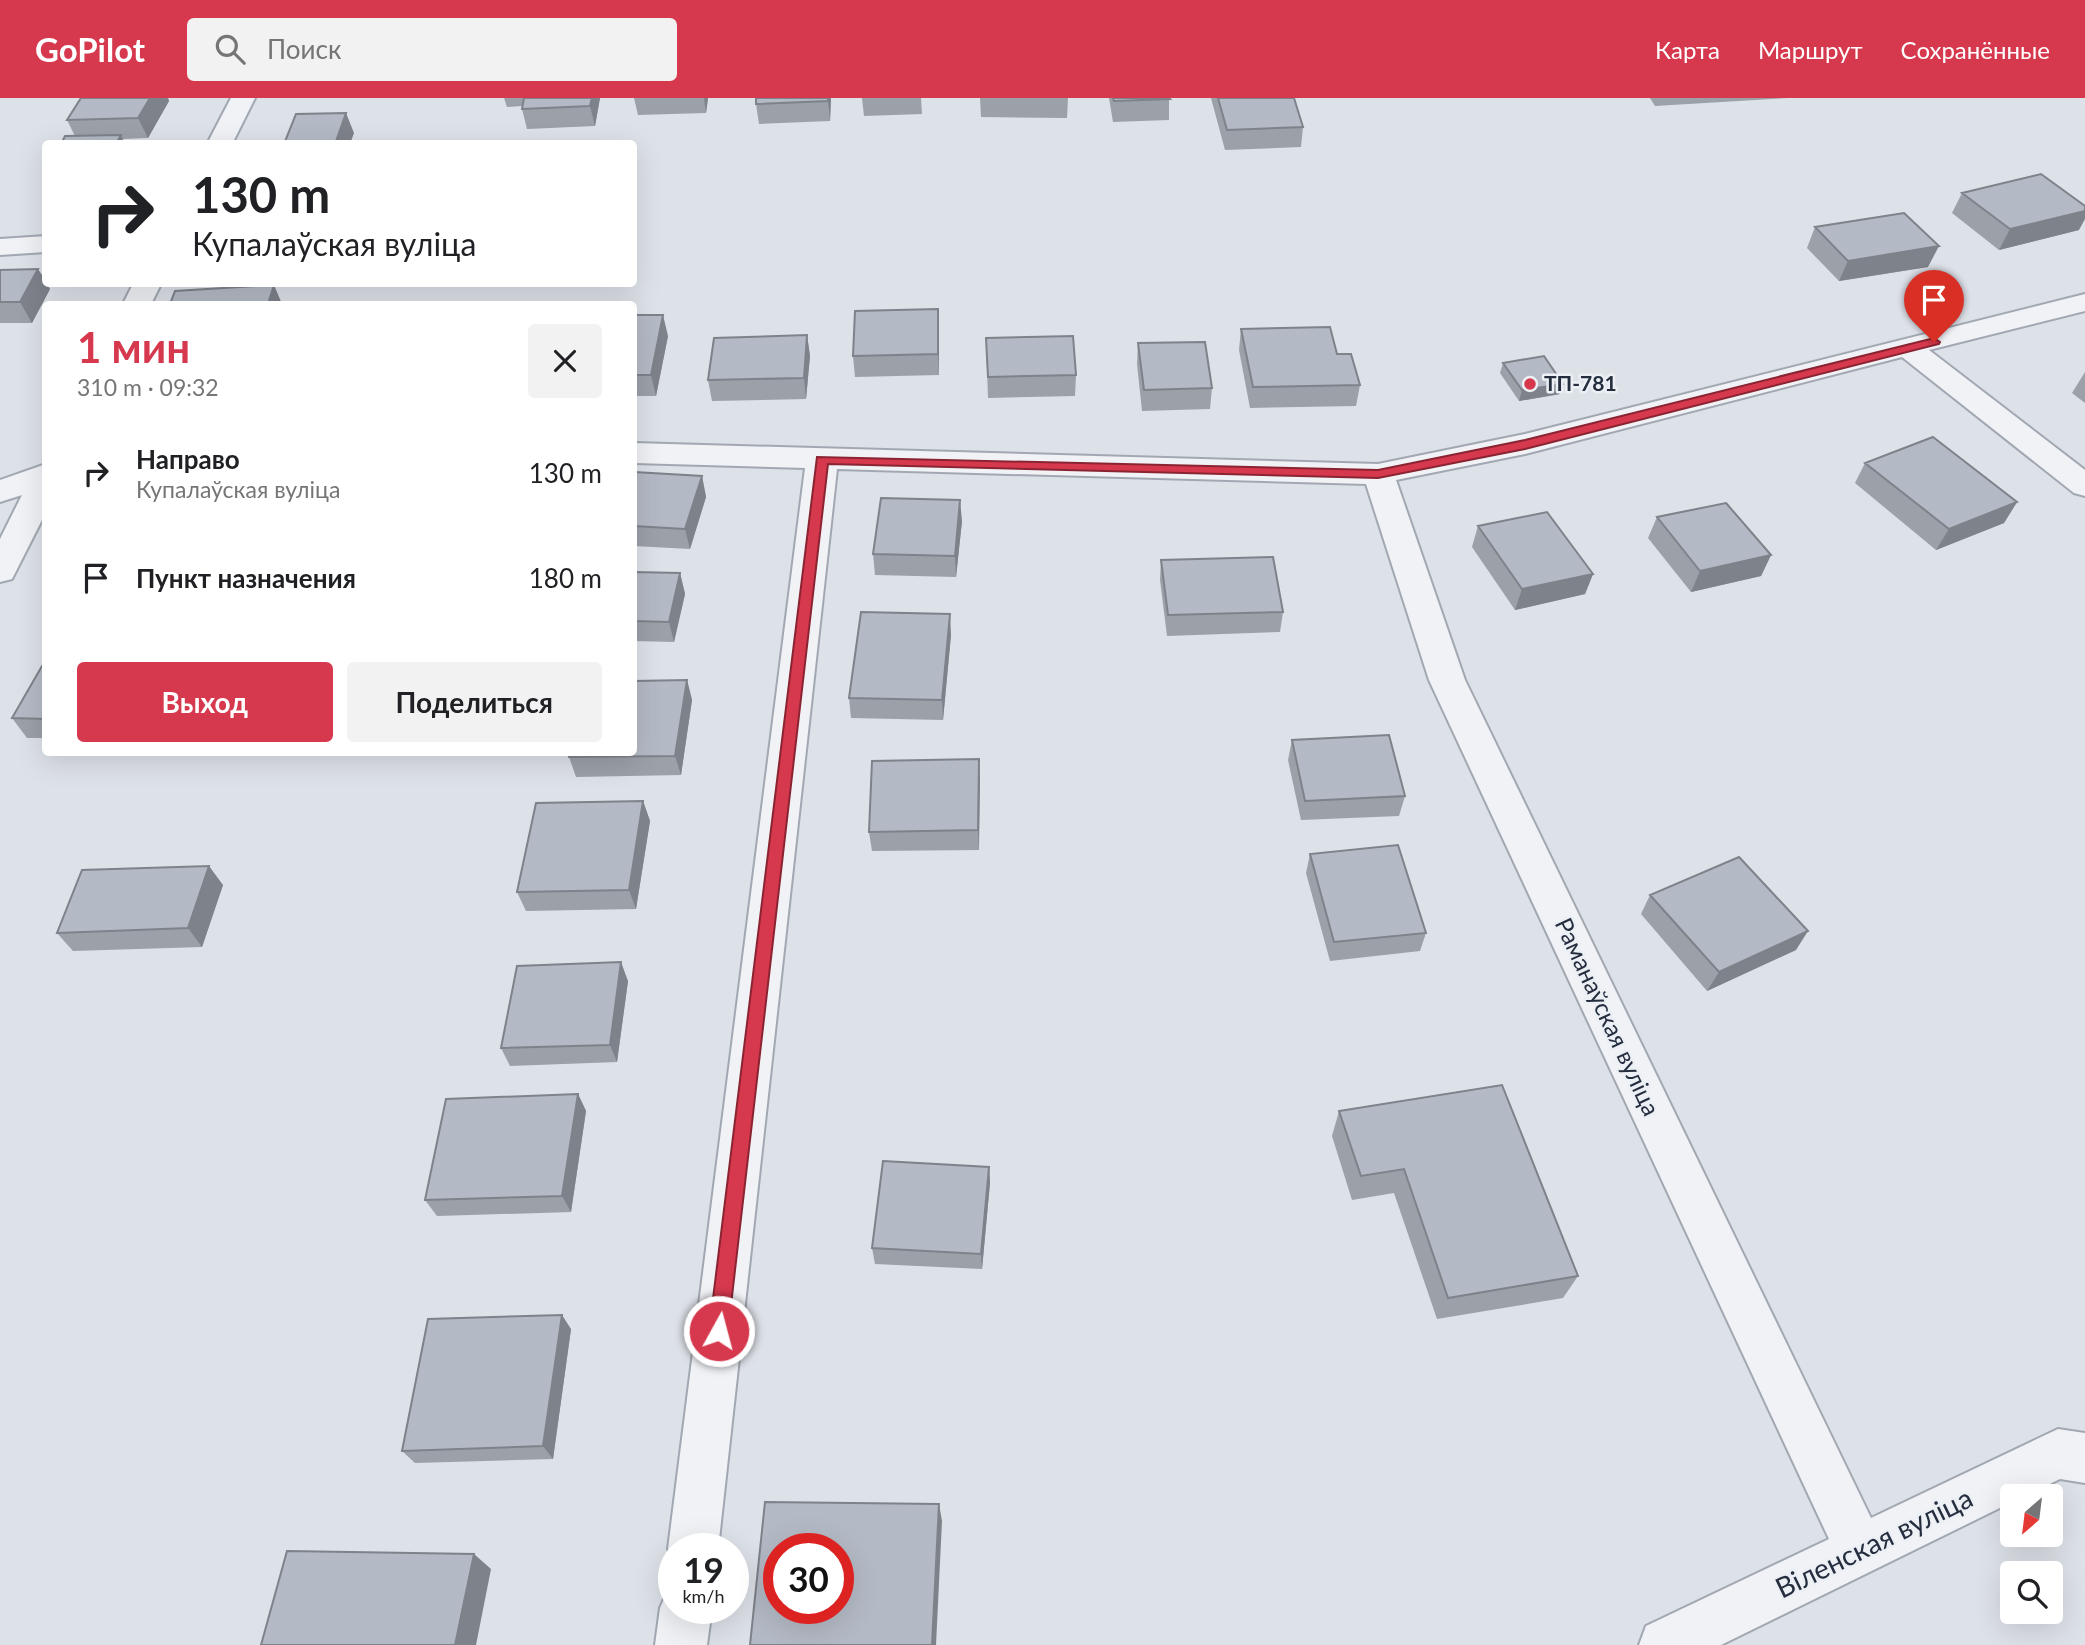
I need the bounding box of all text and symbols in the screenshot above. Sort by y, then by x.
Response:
search box [187,18,677,81]
text: GoPilot [35,29,145,69]
icon: search [211,30,249,68]
text: Поиск [267,33,341,65]
text: Карта [1655,35,1720,64]
text: Маршрут [1758,35,1863,64]
text: Сохранённые [1901,35,2050,64]
text: 130 m [192,165,330,223]
icon: right [77,168,168,259]
text: Купалаўская вуліца [192,224,476,263]
pin [1904,270,1964,342]
icon: arrive [1915,281,1953,319]
text: 1 мин [77,322,190,372]
button: close [528,324,602,398]
place label: ТП-781 [1544,370,1617,395]
text: 310 m · 09:32 [77,373,219,401]
marker: ТП-781 [1522,376,1538,392]
text: Направо [136,443,240,475]
icon: right [77,454,115,492]
text: 130 m [529,457,602,489]
text: Купалаўская вуліца [136,475,340,503]
icon: arrive [77,559,115,597]
text: Пункт назначения [136,562,356,594]
text: 180 m [529,562,602,594]
button: Выход [77,662,333,742]
button: Поделиться [347,662,602,742]
street label: Раманаўская вуліца [1550,913,1667,1120]
position arrow [682,1294,756,1368]
street label: Віленская вуліца [1770,1480,1978,1604]
north arrow [2000,1484,2063,1547]
map controls [2000,1484,2063,1624]
speed limit sign: 30 [763,1533,854,1624]
text: 19 [683,1548,724,1590]
button: search [2000,1561,2063,1624]
text: km/h [682,1585,725,1607]

